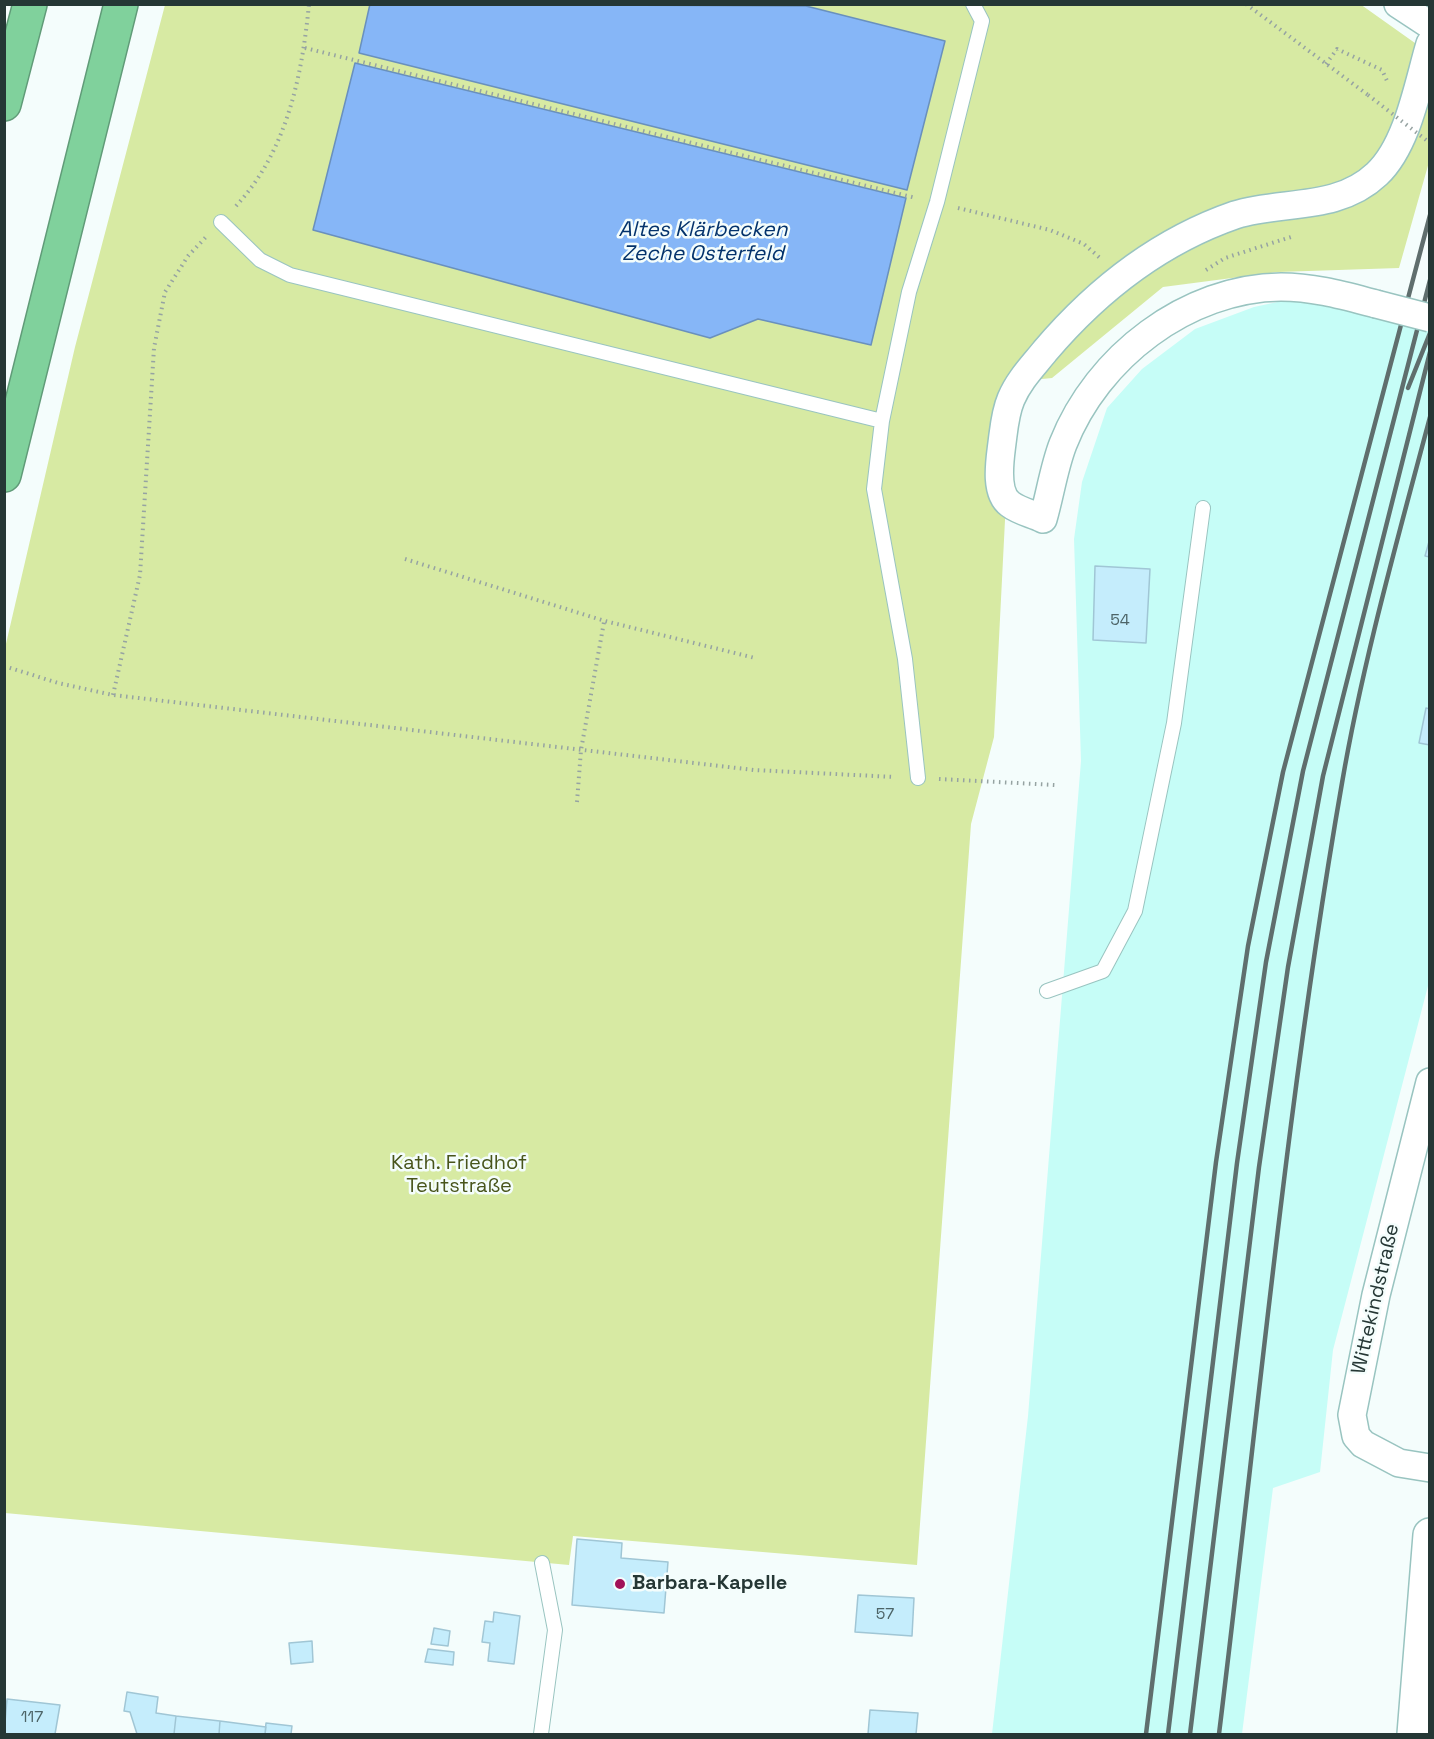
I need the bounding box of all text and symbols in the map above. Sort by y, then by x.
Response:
water label: Altes Klärbecken Zeche Osterfeld [618,217,788,267]
house number: 54 [1110,611,1130,631]
park label: Kath. Friedhof Teutstraße [391,1152,527,1199]
street label: Wittekindstraße [1347,1222,1405,1376]
place label: Barbara-Kapelle [632,1572,787,1596]
marker: Barbara-Kapelle [613,1577,627,1591]
house number: 57 [876,1605,894,1625]
house number: 117 [21,1708,43,1728]

